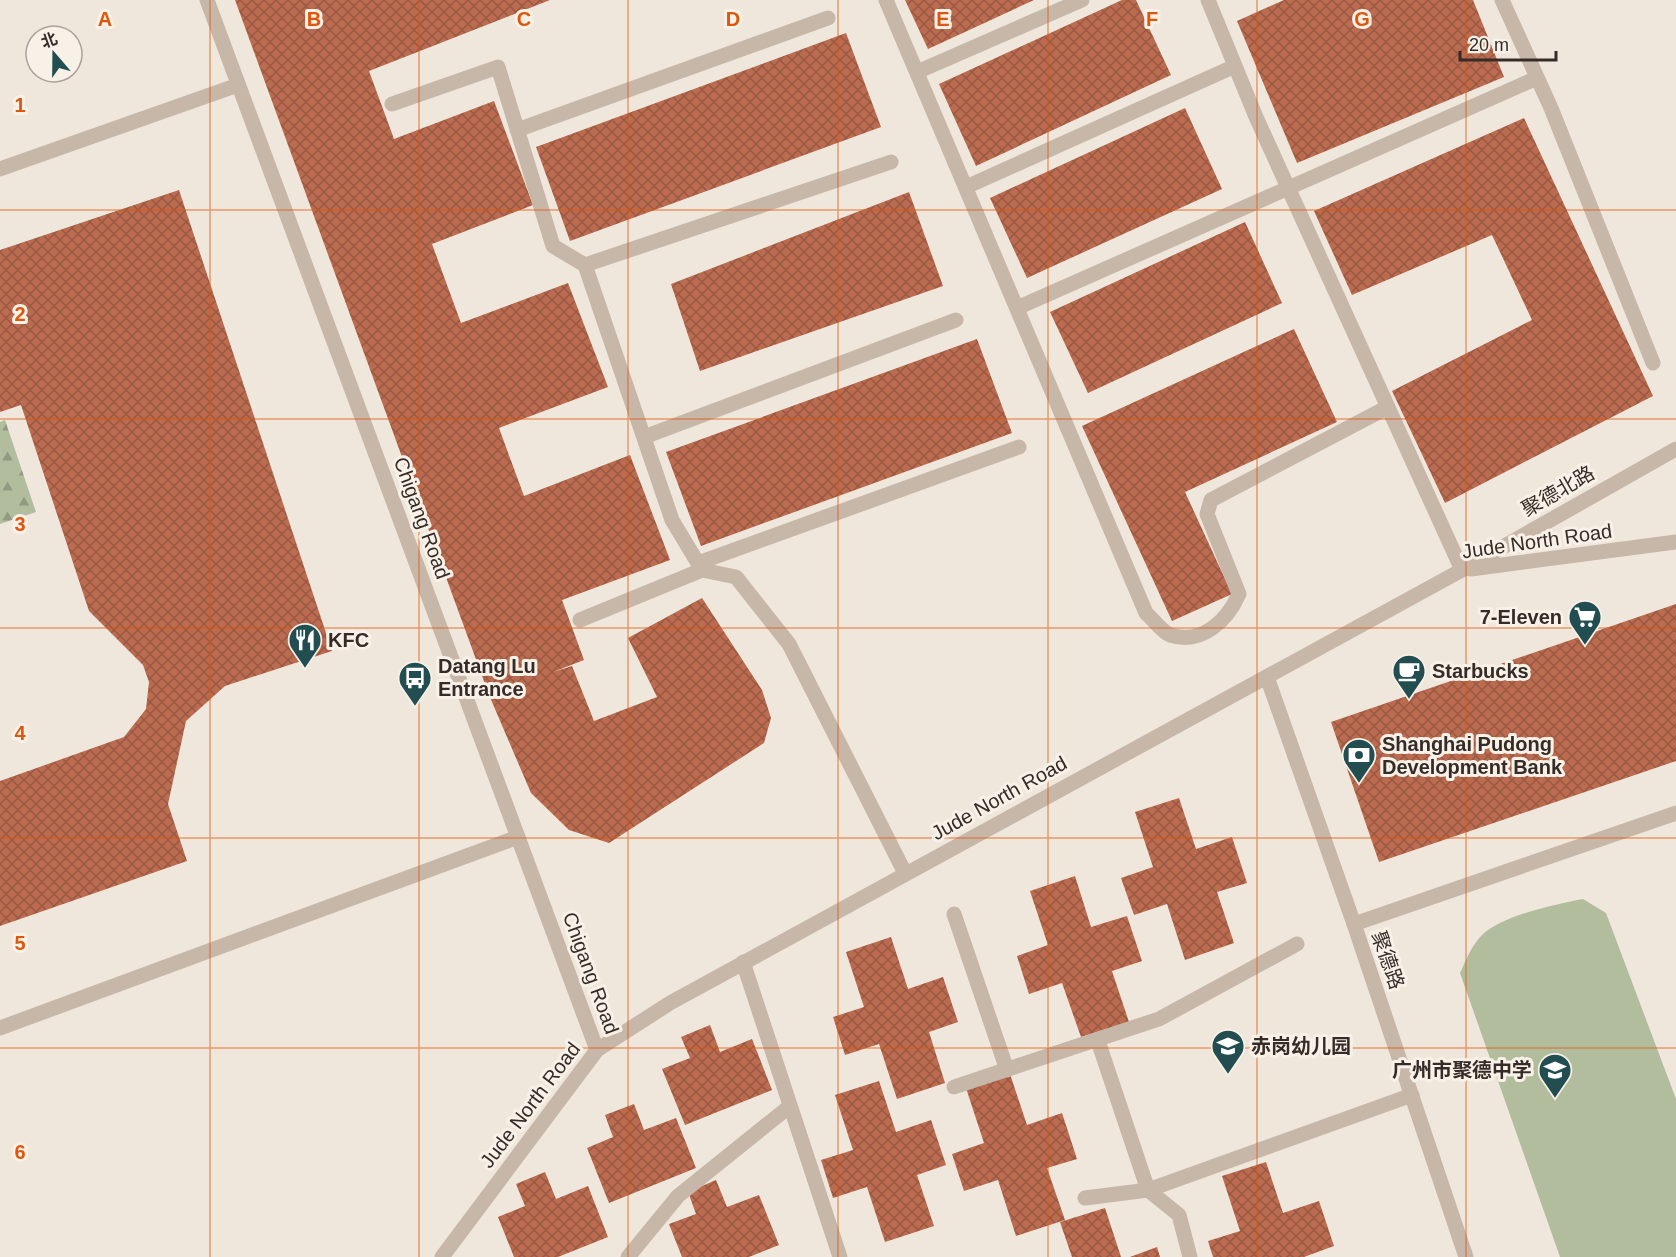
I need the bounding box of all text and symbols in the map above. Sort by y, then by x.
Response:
text: A [98,8,112,30]
text: B [307,8,321,30]
text: C [517,8,531,30]
text: D [726,8,740,30]
text: E [936,8,950,30]
text: F [1146,8,1158,30]
text: G [1354,8,1370,30]
north arrow [24,24,84,84]
scale bar [1460,24,1556,62]
text: 北 [39,30,59,51]
text: 20 m [1469,35,1509,55]
text: 1 [14,94,26,116]
text: 2 [14,303,26,325]
street label: Chigang Road [390,454,454,582]
street label: 聚德北路 [1518,461,1598,521]
text: 3 [14,513,26,535]
street label: Jude North Road [1461,520,1613,562]
supermarket icon: 7-Eleven [1567,599,1603,646]
place label: 7-Eleven [1480,606,1562,628]
restaurant icon: KFC [287,622,323,669]
place label: KFC [328,629,369,651]
cafe icon: Starbucks [1391,653,1427,700]
place label: Datang Lu Entrance [438,655,536,700]
bus stop icon: Datang Lu Entrance [397,660,433,707]
place label: Starbucks [1432,660,1529,682]
text: 4 [14,722,26,744]
place label: Shanghai Pudong Development Bank [1382,733,1563,778]
bank icon: Shanghai Pudong Development Bank [1341,737,1377,784]
street label: Jude North Road [928,752,1070,844]
street label: Chigang Road [559,909,623,1037]
street label: 聚德路 [1368,928,1408,992]
text: 5 [14,932,26,954]
school or university icon: 赤岗幼儿园 [1210,1028,1246,1075]
place label: 赤岗幼儿园 [1251,1035,1351,1057]
street label: Jude North Road [476,1038,584,1172]
school or university icon: 广州市聚德中学 [1537,1052,1573,1099]
place label: 广州市聚德中学 [1392,1059,1532,1081]
text: 6 [14,1141,26,1163]

